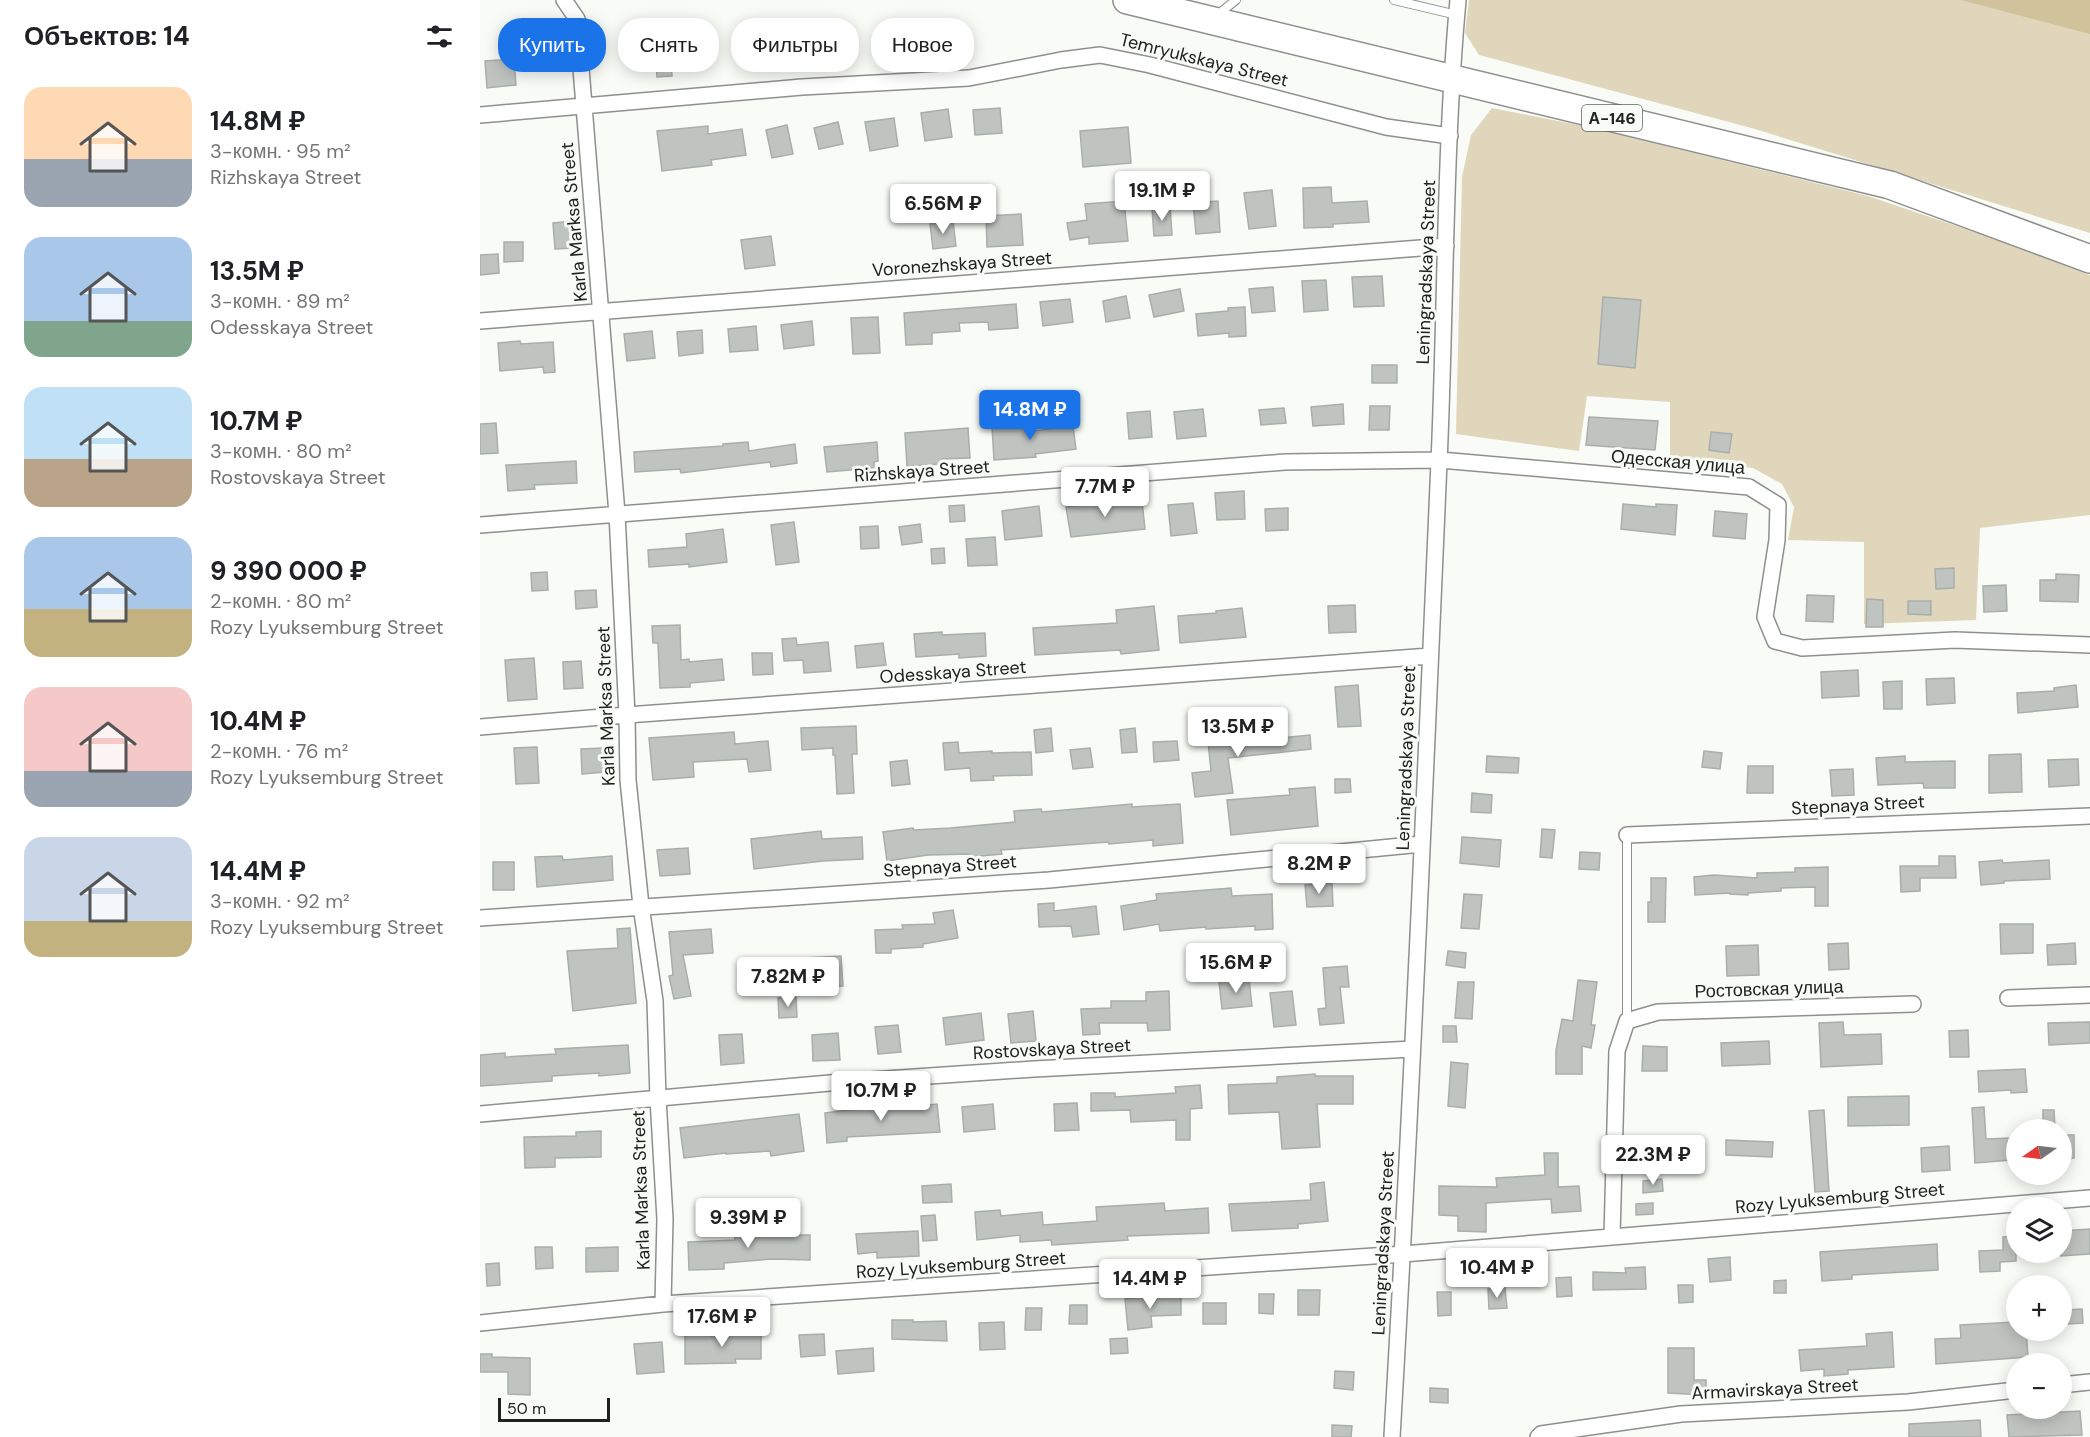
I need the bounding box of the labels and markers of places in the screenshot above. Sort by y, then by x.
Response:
pin: 19.1M ₽ [1107,171,1217,222]
pin: 6.56M ₽ [888,184,998,235]
pin: 14.8M ₽ [975,390,1085,441]
pin: 7.7M ₽ [1056,467,1154,518]
pin: 13.5M ₽ [1183,707,1293,758]
pin: 8.2M ₽ [1270,844,1368,895]
pin: 15.6M ₽ [1181,943,1291,994]
pin: 7.82M ₽ [733,957,843,1008]
pin: 10.7M ₽ [826,1071,936,1122]
pin: 22.3M ₽ [1598,1135,1708,1186]
pin: 9.39M ₽ [693,1198,803,1249]
pin: 10.4M ₽ [1442,1248,1552,1299]
pin: 14.4M ₽ [1095,1259,1205,1310]
pin: 17.6M ₽ [667,1297,777,1348]

